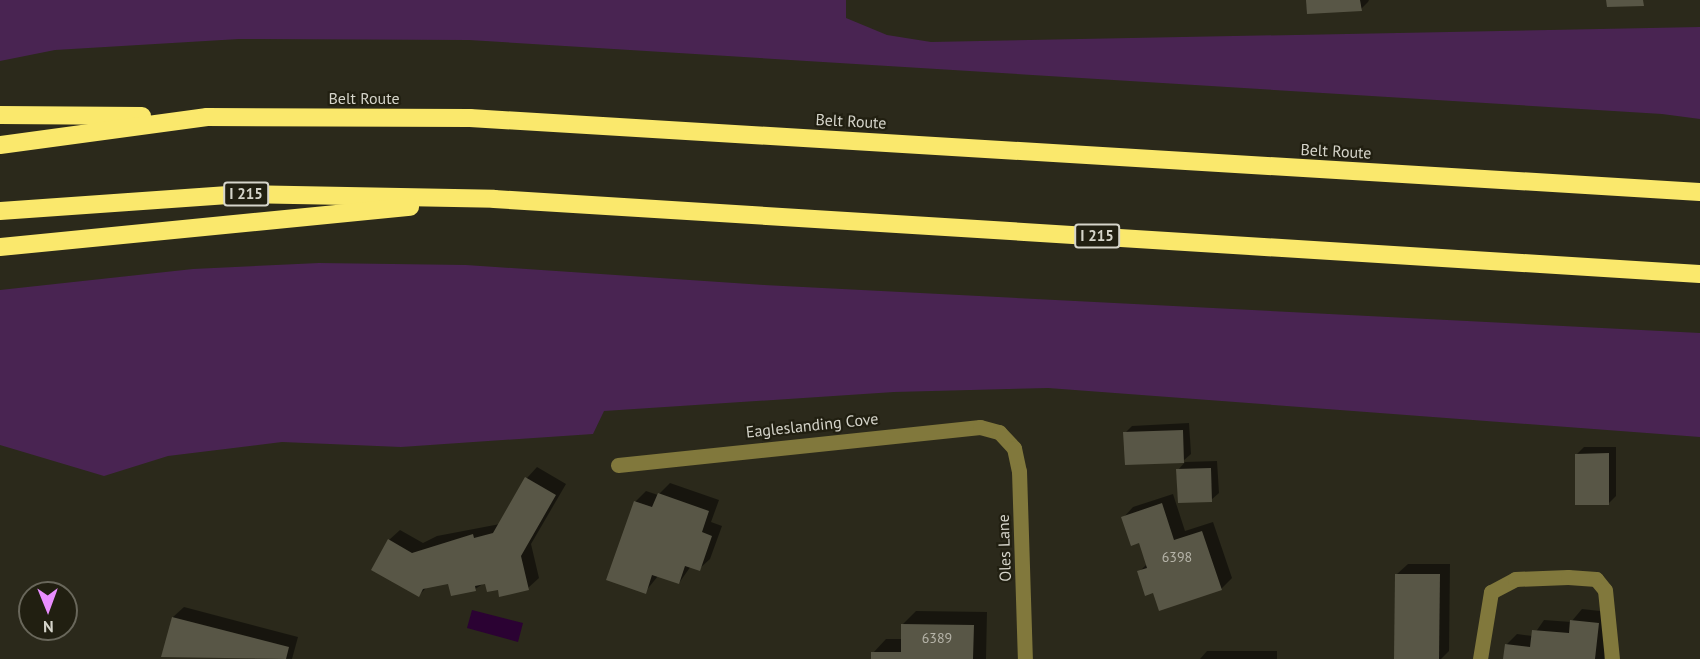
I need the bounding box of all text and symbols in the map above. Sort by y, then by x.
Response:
street label: Belt Route [328,88,400,108]
street label: Belt Route [815,110,887,132]
street label: Belt Route [1300,140,1372,162]
road number: I 215 [222,182,270,206]
road number: I 215 [1073,224,1121,248]
street label: Eagleslanding Cove [745,408,879,442]
street label: Oles Lane [993,514,1015,582]
house number: 6398 [1162,549,1192,565]
north arrow [18,581,78,641]
text: N [43,617,54,637]
house number: 6389 [922,630,952,646]

